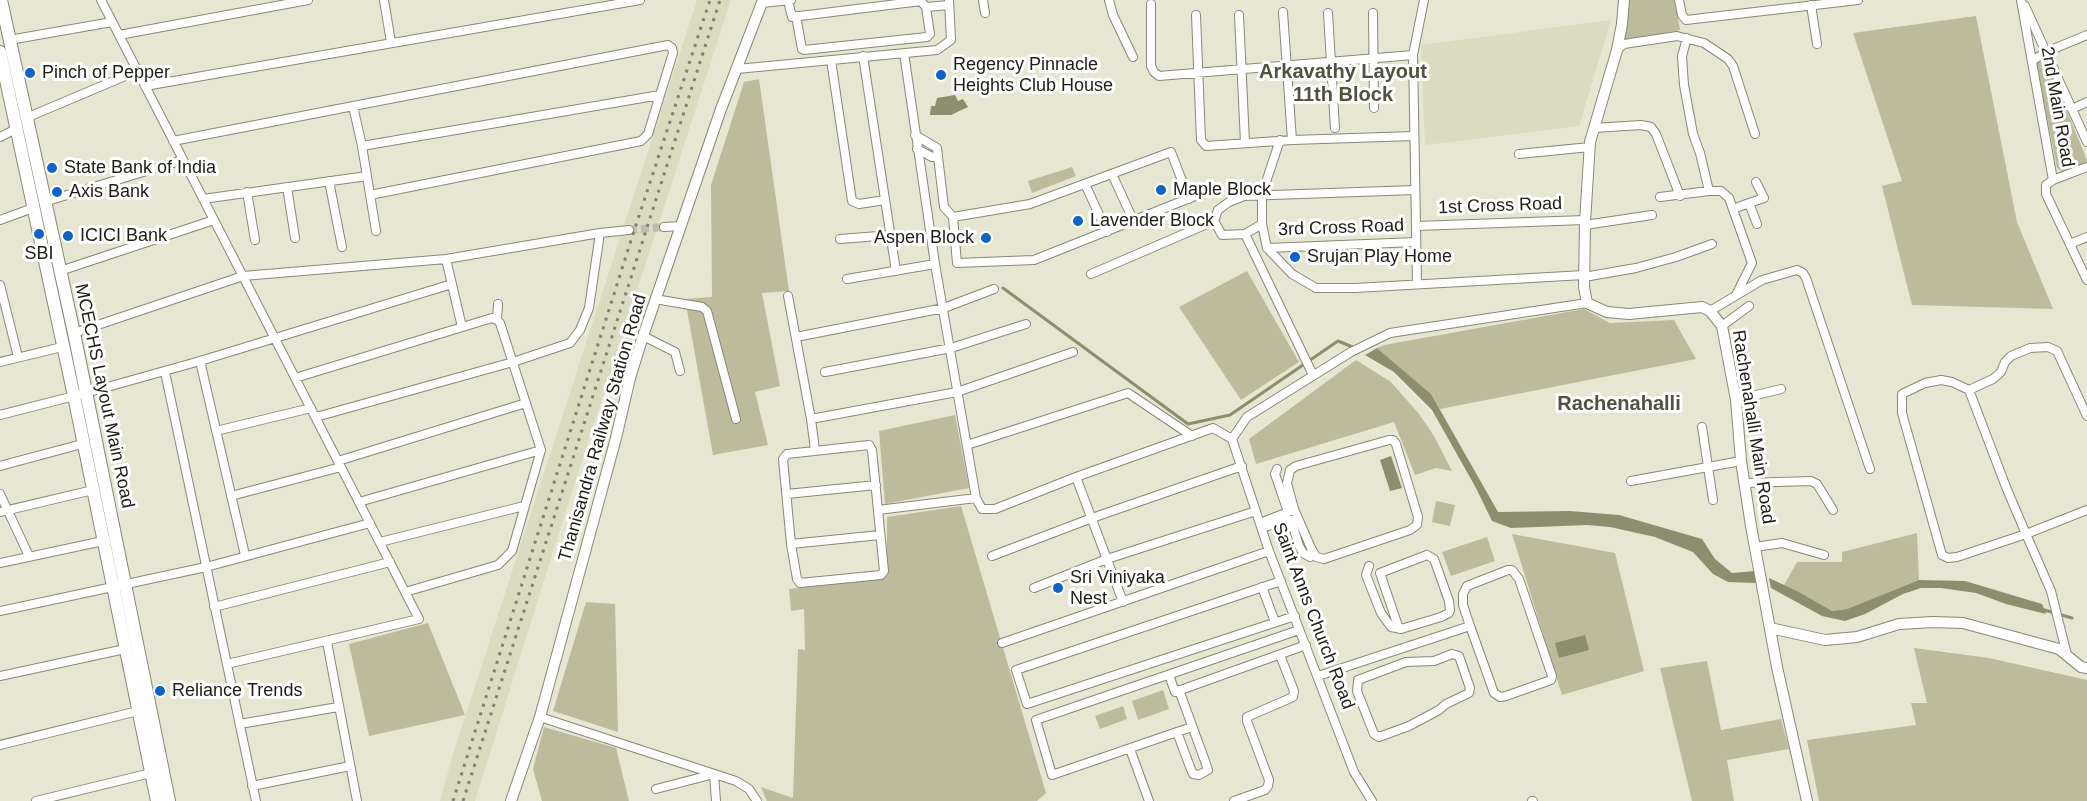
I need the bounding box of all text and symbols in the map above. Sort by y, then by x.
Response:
street label: 2nd Main Road [2036,45,2078,169]
place label: Regency Pinnacle Heights Club House [953,54,1113,97]
district label: Arkavathy Layout 11th Block [1259,60,1427,107]
place label: Pinch of Pepper [42,62,170,84]
marker: Pinch of Pepper [23,66,37,80]
marker: Regency Pinnacle Heights Club House [934,68,948,82]
place label: State Bank of India [64,157,216,179]
marker: State Bank of India [45,161,59,175]
place label: Maple Block [1173,179,1271,201]
place label: Axis Bank [69,181,149,203]
marker: Maple Block [1154,183,1168,197]
marker: Axis Bank [50,185,64,199]
street label: 1st Cross Road [1438,193,1562,219]
place label: Lavender Block [1090,210,1214,232]
marker: Lavender Block [1071,214,1085,228]
street label: 3rd Cross Road [1278,215,1404,241]
place label: ICICI Bank [80,225,167,247]
marker: SBI [32,227,46,241]
place label: Aspen Block [874,227,974,249]
marker: ICICI Bank [61,229,75,243]
marker: Aspen Block [979,231,993,245]
place label: SBI [24,243,54,265]
place label: Srujan Play Home [1307,246,1452,268]
marker: Srujan Play Home [1288,250,1302,264]
street label: MCECHS Layout Main Road [70,282,138,510]
street label: Thanisandra Railway Station Road [554,292,652,564]
street label: Rachenahalli Main Road [1727,328,1779,526]
district label: Rachenahalli [1557,392,1681,416]
street label: Saint Anns Church Road [1267,520,1359,712]
place label: Sri Viniyaka Nest [1070,567,1165,610]
marker: Sri Viniyaka Nest [1051,581,1065,595]
place label: Reliance Trends [172,680,302,702]
marker: Reliance Trends [153,684,167,698]

